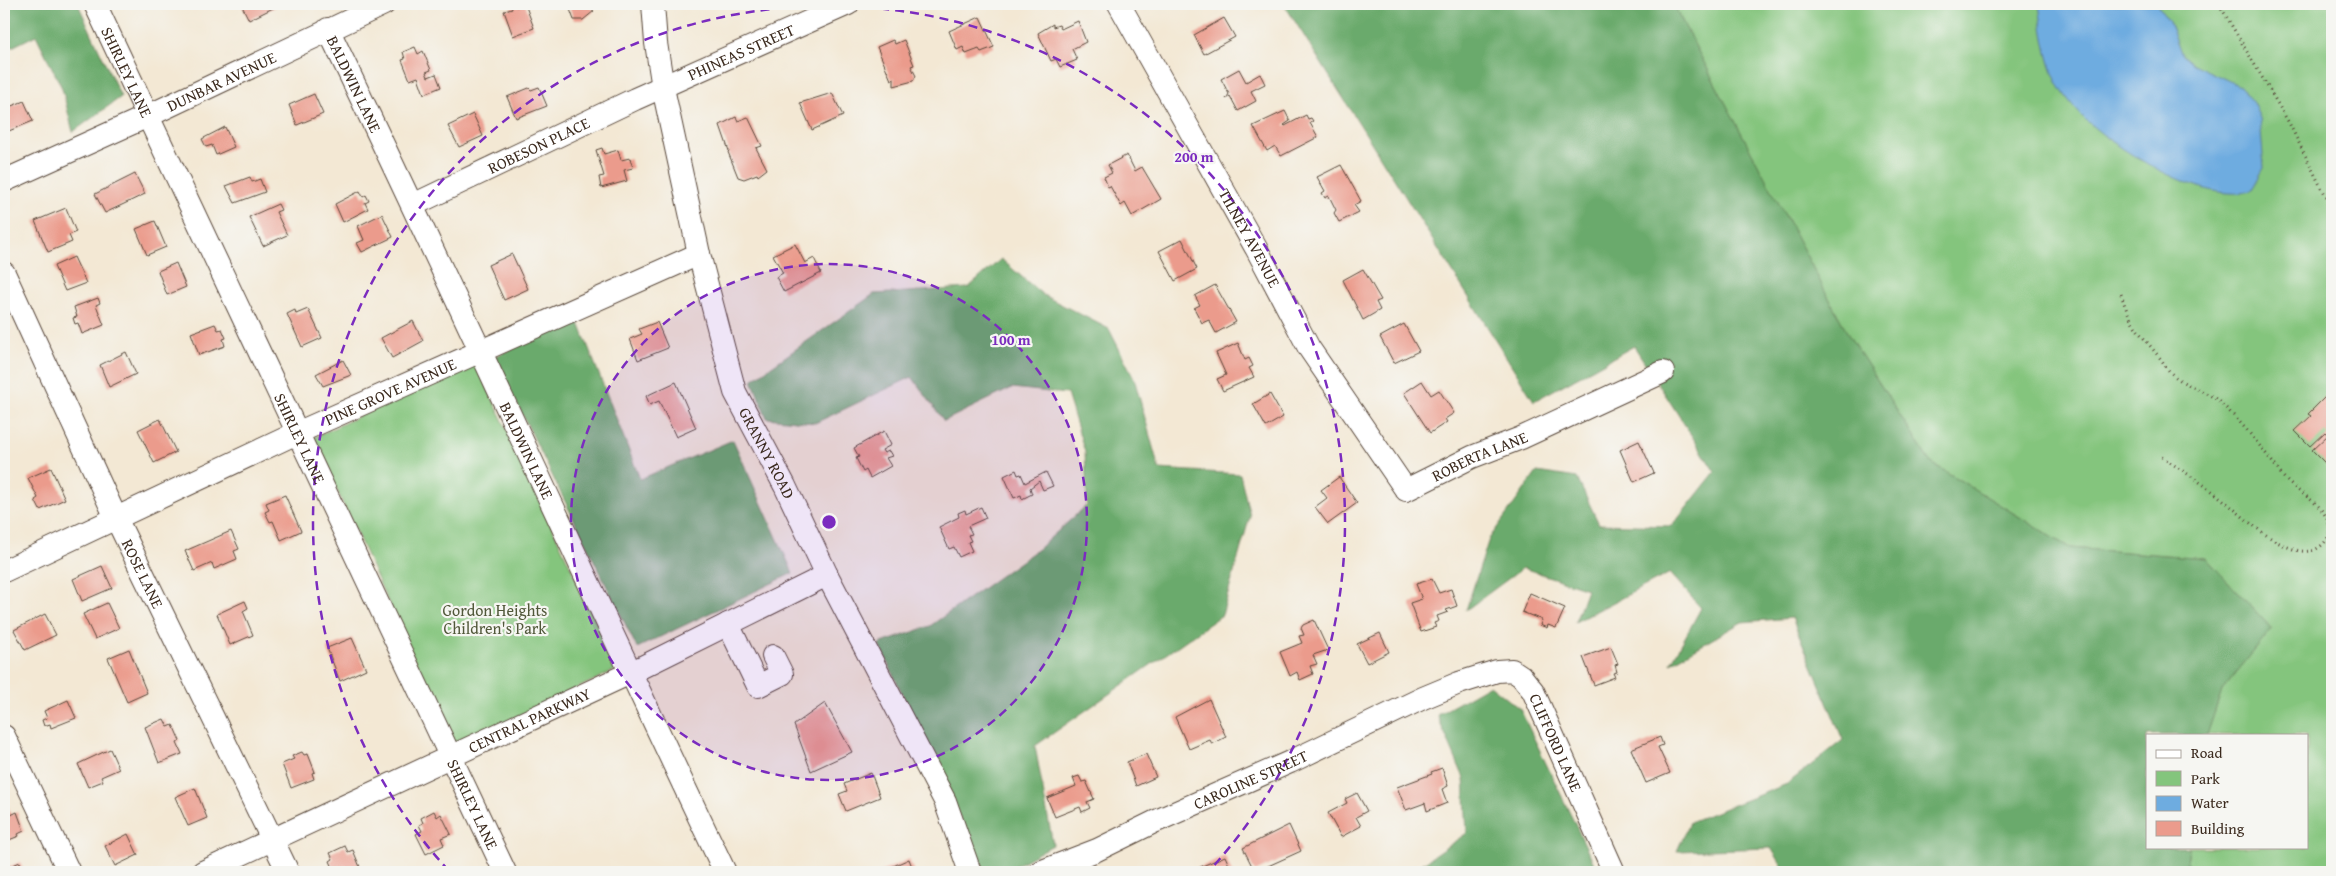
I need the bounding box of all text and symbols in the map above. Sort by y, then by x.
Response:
street label: PHINEAS STREET [684,17,798,86]
street label: SHIRLEY LANE [95,23,159,121]
street label: BALDWIN LANE [321,32,388,136]
street label: DUNBAR AVENUE [163,45,280,117]
street label: ROBESON PLACE [483,111,593,180]
text: 200 m [1174,146,1214,167]
street label: TILNEY AVENUE [1213,184,1287,292]
text: 100 m [991,329,1031,350]
street label: PINE GROVE AVENUE [321,352,460,431]
street label: SHIRLEY LANE [268,389,332,487]
street label: BALDWIN LANE [494,398,560,503]
street label: GRANNY ROAD [733,403,801,503]
street label: ROBERTA LANE [1427,425,1531,487]
centre of rings [820,513,838,531]
street label: ROSE LANE [116,535,170,612]
park label: Gordon Heights Children's Park [443,598,547,640]
street label: CENTRAL PARKWAY [464,681,595,759]
street label: CLIFFORD LANE [1524,689,1588,795]
legend [2146,734,2308,848]
text: Road [2191,742,2222,763]
street label: CAROLINE STREET [1189,743,1312,815]
street label: SHIRLEY LANE [441,755,505,854]
text: Park [2191,768,2220,789]
text: Water [2191,792,2229,813]
text: Building [2191,818,2245,839]

